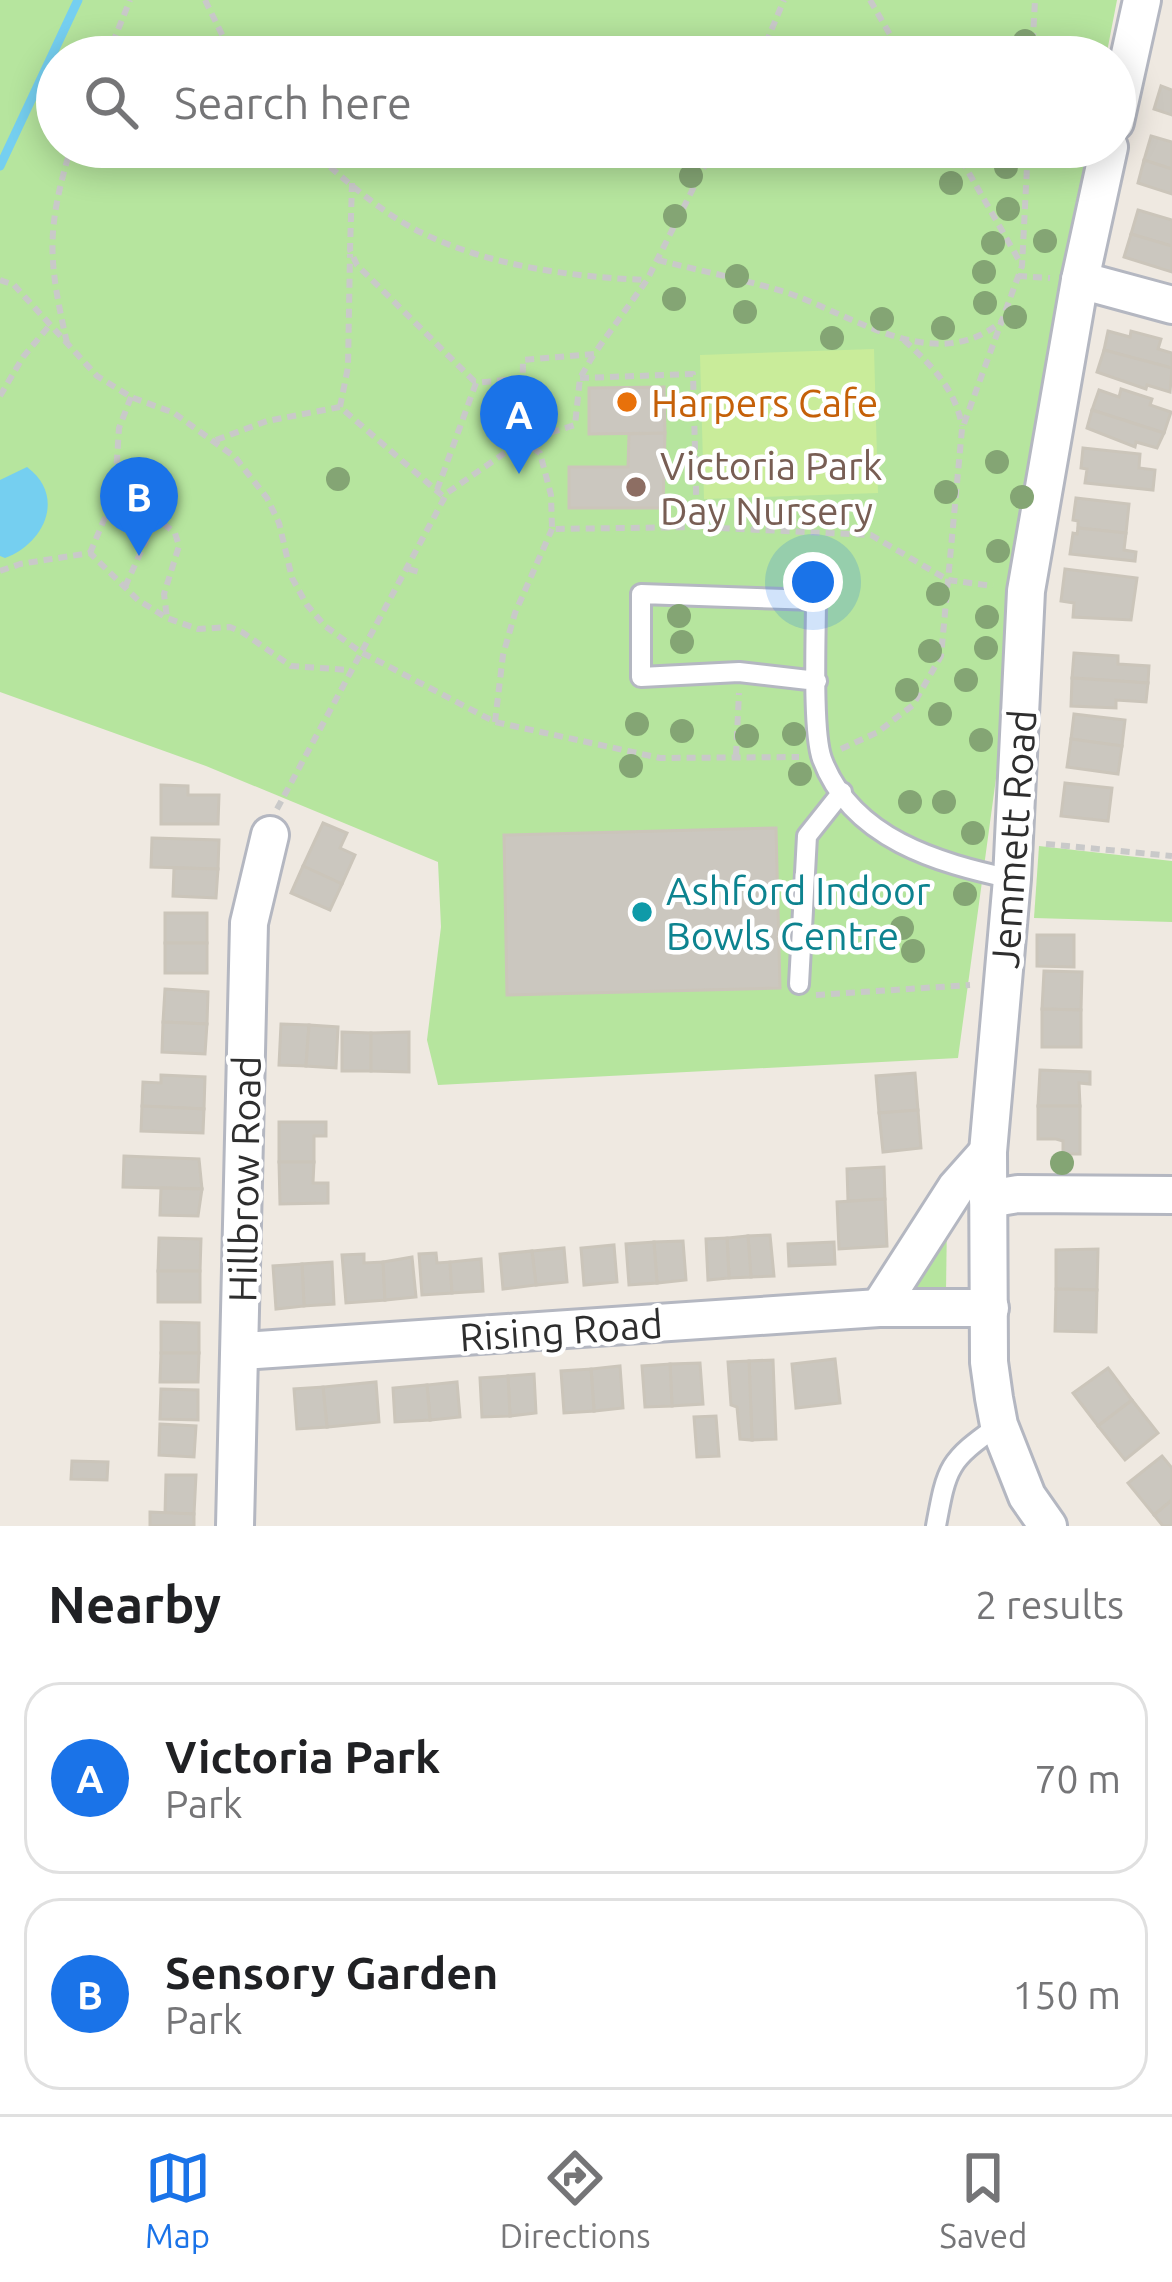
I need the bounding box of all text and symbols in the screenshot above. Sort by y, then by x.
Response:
search box [36,36,1136,168]
icon: search [78,69,144,135]
text: Search here [174,77,412,128]
pin: A [480,375,558,474]
place label: Harpers Cafe [651,381,878,424]
marker: Harpers Cafe [614,389,640,415]
place label: Victoria Park Day Nursery [660,444,882,532]
pin: B [100,457,178,556]
marker: Victoria Park Day Nursery [623,474,649,500]
your location [783,552,843,612]
street label: Jemmett Road [983,708,1043,970]
place label: Ashford Indoor Bowls Centre [666,869,931,957]
marker: Ashford Indoor Bowls Centre [629,899,655,925]
street label: Hillbrow Road [220,1055,268,1303]
street label: Rising Road [458,1301,664,1359]
text: Nearby [48,1575,221,1633]
text: 2 results [975,1583,1124,1626]
text: Victoria Park [165,1731,440,1782]
text: A [76,1757,104,1800]
text: 70 m [1034,1757,1121,1800]
text: Park [165,1782,243,1825]
text: Sensory Garden [165,1947,498,1998]
text: B [77,1973,103,2016]
text: 150 m [1012,1973,1121,2016]
text: Park [165,1998,243,2041]
tab: Map [145,2145,211,2254]
tab: Directions [500,2145,650,2254]
tab: Saved [940,2145,1027,2254]

